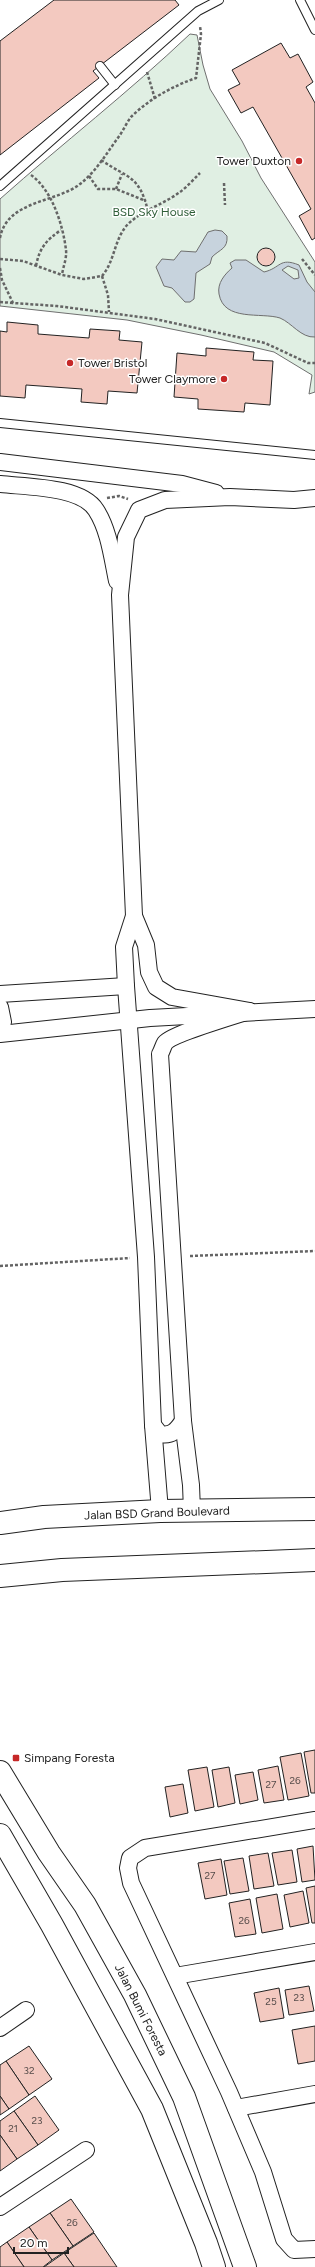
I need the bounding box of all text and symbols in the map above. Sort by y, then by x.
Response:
place label: Tower Duxton [217,154,291,168]
marker: Tower Duxton [294,156,304,166]
park label: BSD Sky House [112,205,196,219]
place label: Tower Bristol [78,356,147,370]
marker: Tower Bristol [65,358,75,368]
place label: Tower Claymore [129,372,216,386]
marker: Tower Claymore [219,374,229,384]
street label: Jalan BSD Grand Boulevard [84,1503,230,1523]
place label: Simpang Foresta [24,1751,115,1765]
marker: Simpang Foresta [11,1753,21,1763]
house number: 26 [289,1774,301,1787]
house number: 27 [266,1778,277,1791]
house number: 27 [205,1869,216,1882]
house number: 26 [238,1914,250,1927]
street label: Jalan Bumi Foresta [112,1962,170,2058]
house number: 23 [293,1991,305,2004]
house number: 25 [265,1995,277,2008]
house number: 32 [23,2064,35,2077]
house number: 23 [31,2114,43,2127]
house number: 21 [8,2122,18,2135]
house number: 26 [66,2216,78,2229]
scale bar [14,2229,68,2255]
text: 20 m [20,2236,48,2250]

